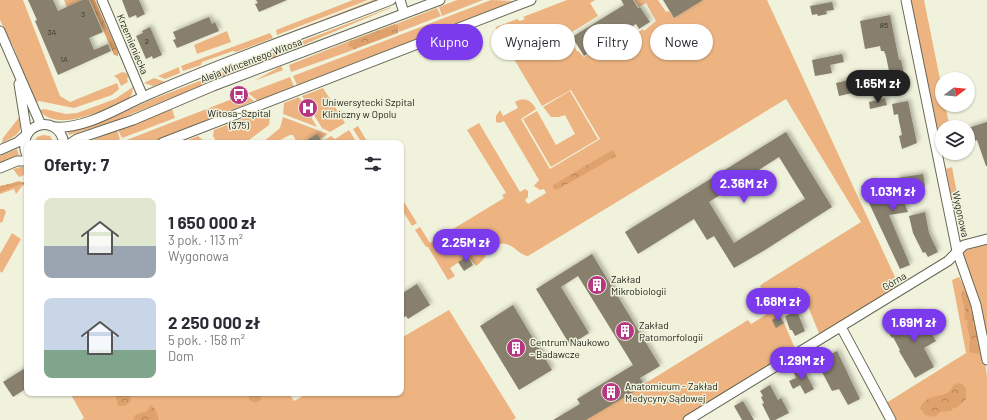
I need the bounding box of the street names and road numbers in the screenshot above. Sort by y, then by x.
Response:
street label: Krzemieniecka [115,12,151,76]
street label: Aleja Wincentego Witosa [199,35,303,85]
street label: Wygonowa [950,190,972,238]
street label: Górna [880,269,908,293]

